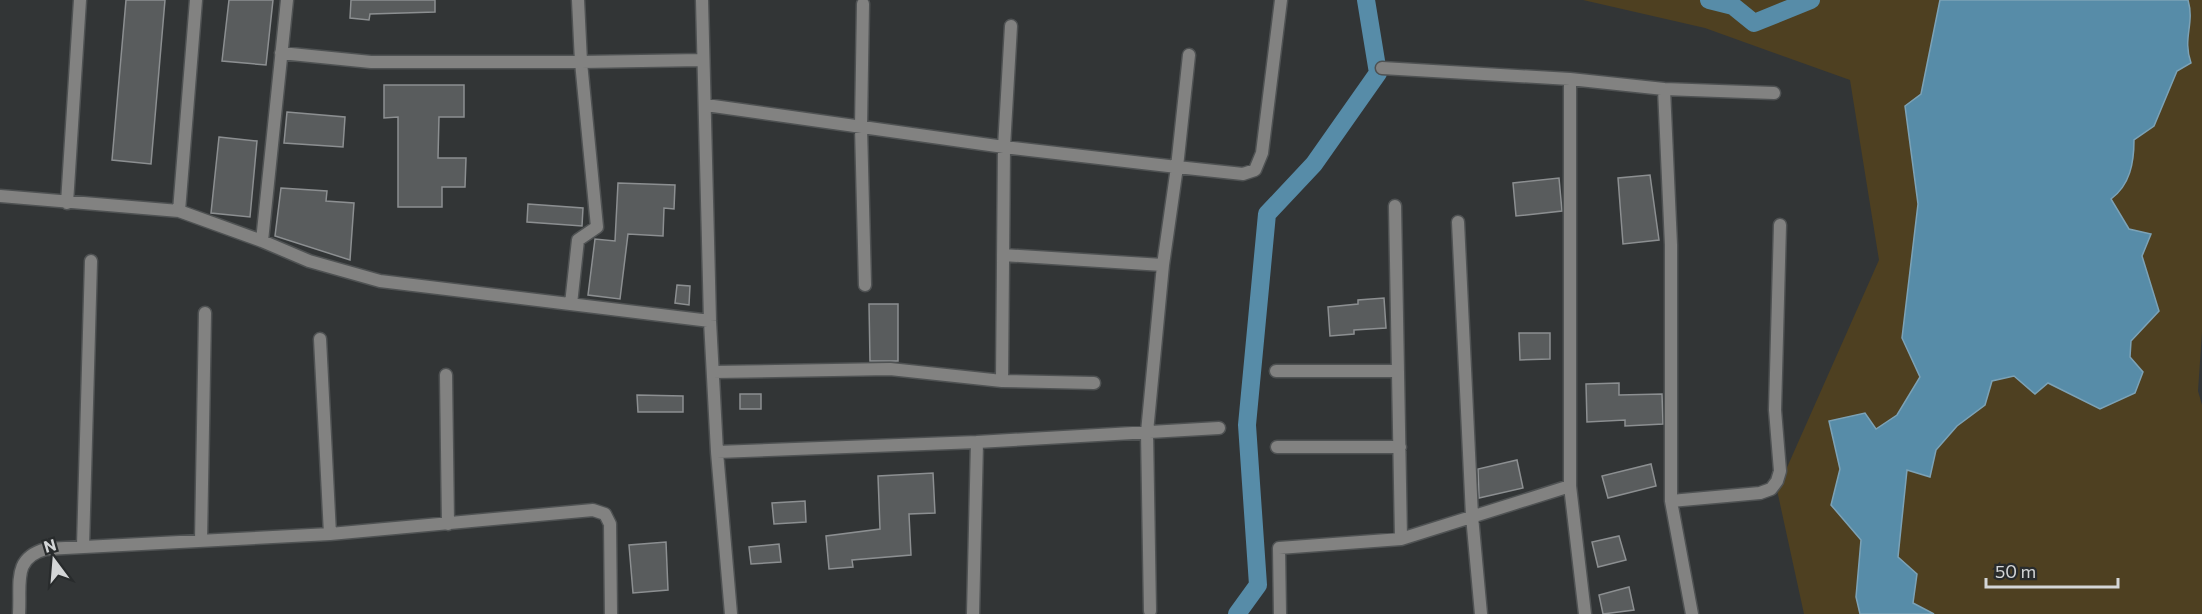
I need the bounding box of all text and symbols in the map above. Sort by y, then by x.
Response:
north arrow [24,530,84,590]
text: N [41,534,58,556]
scale bar [1986,551,2118,589]
text: 50 m [1995,560,2036,582]

